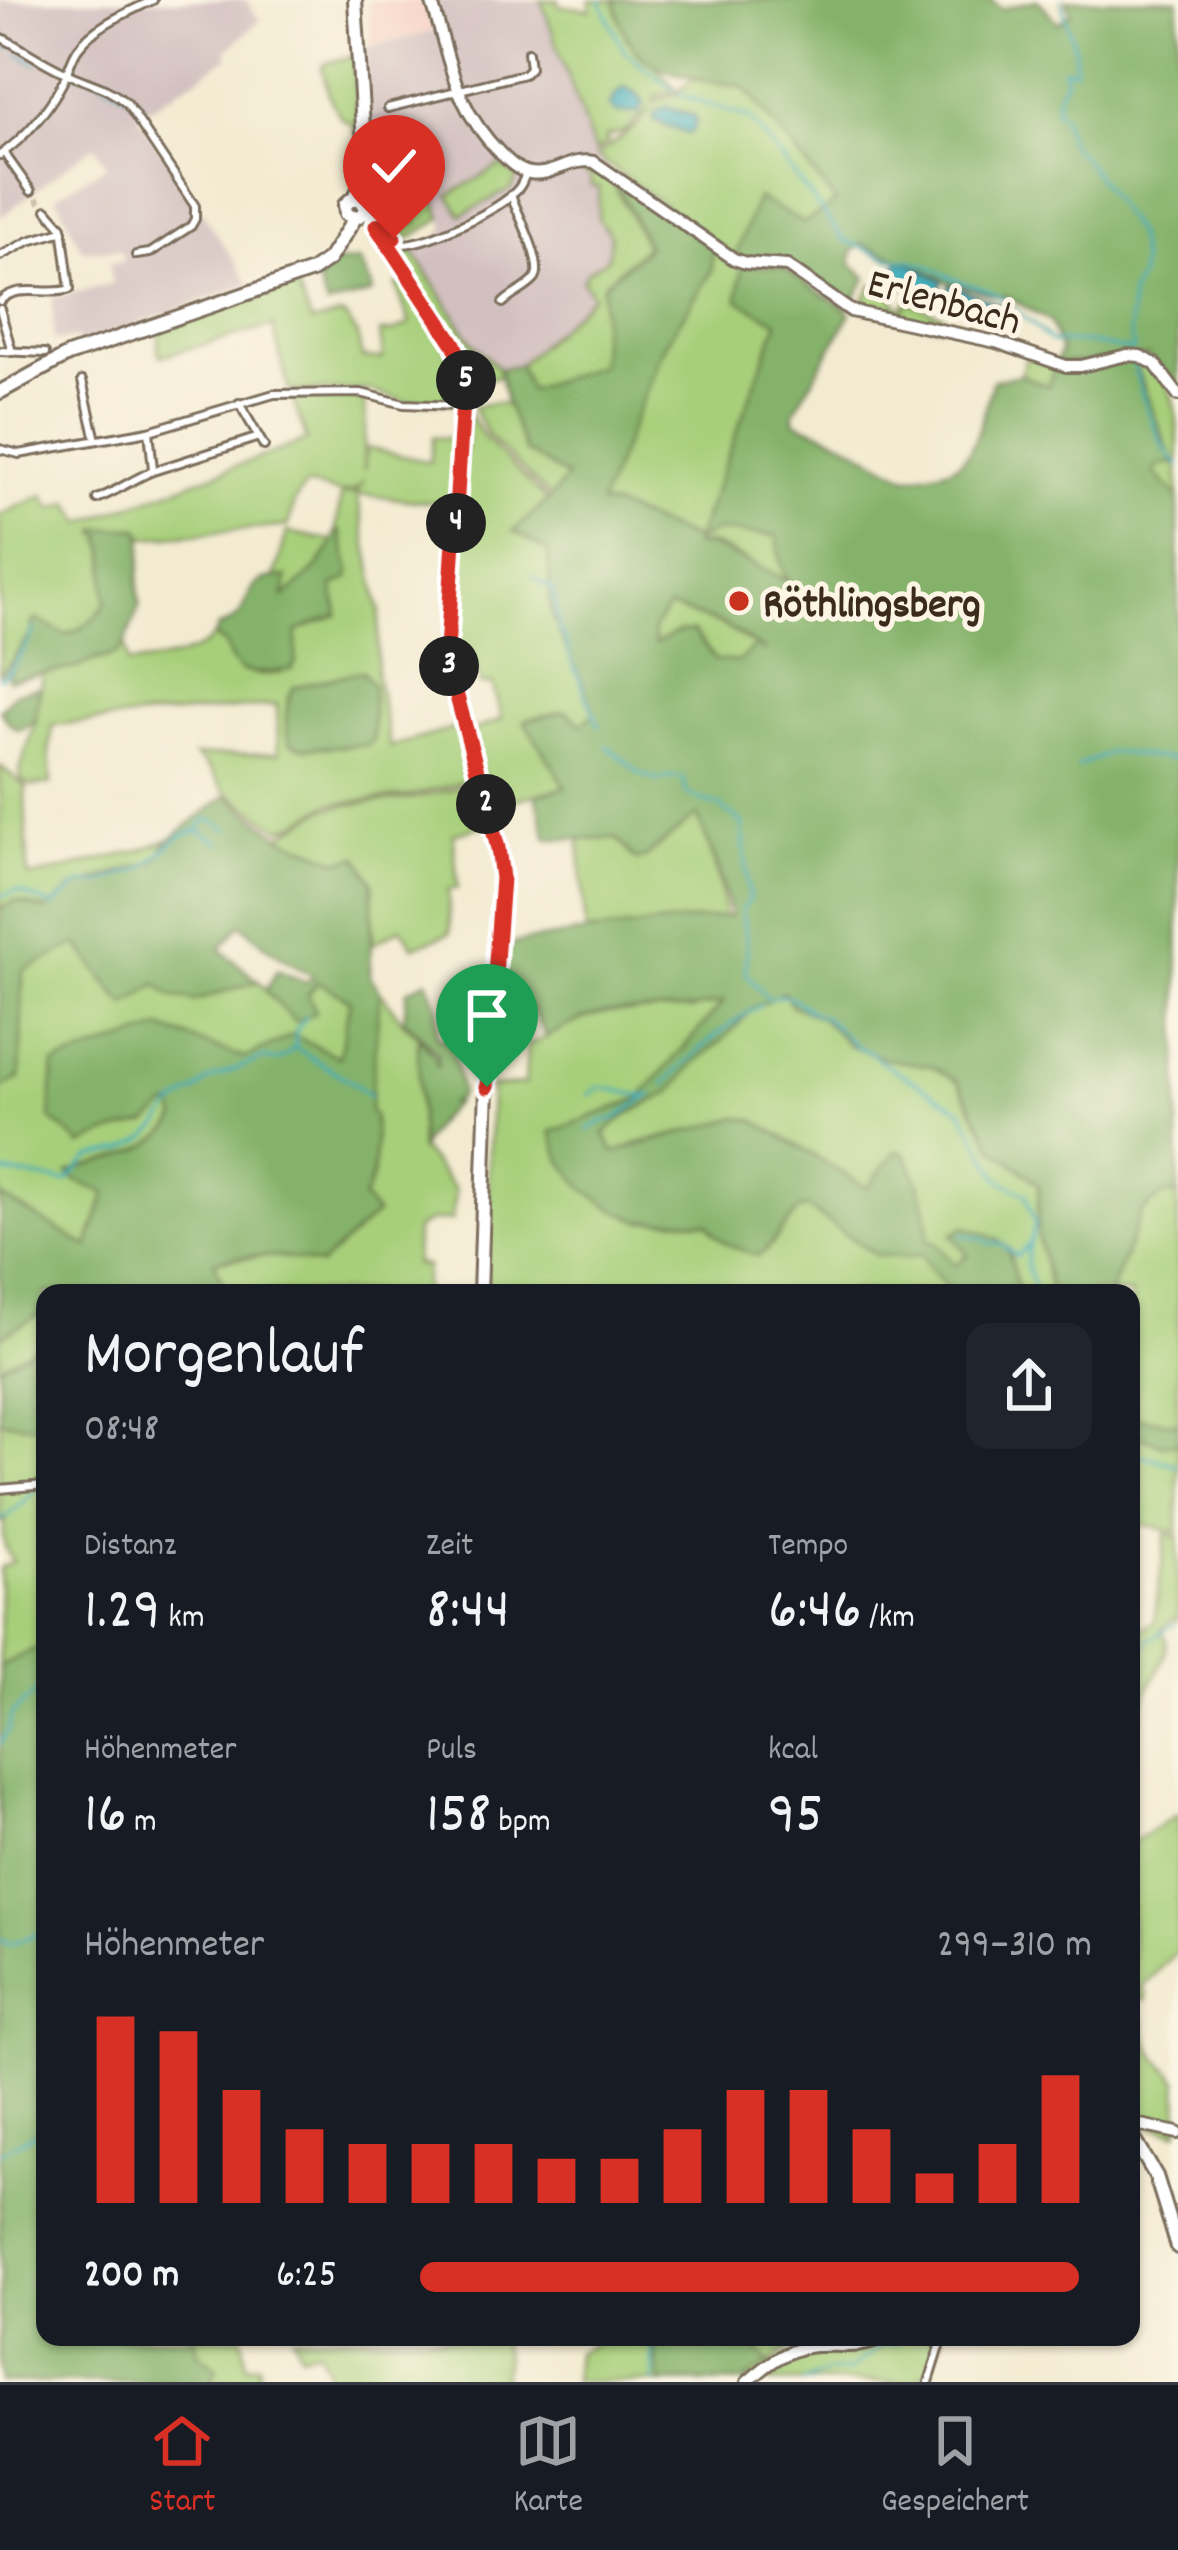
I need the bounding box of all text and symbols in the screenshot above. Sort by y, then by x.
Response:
pin [343,115,445,238]
icon: check [361,133,427,199]
street label: Erlenbach [860,257,1027,355]
pin: 5 [436,350,496,410]
text: 5 [458,356,474,403]
pin: 4 [426,493,486,553]
text: 4 [449,499,463,546]
place label: Röthlingsberg [763,578,981,638]
marker: Röthlingsberg [726,588,752,614]
pin: 3 [419,636,479,696]
text: 3 [442,642,456,689]
pin: 2 [456,774,516,834]
text: 2 [479,780,493,827]
pin [436,964,538,1087]
icon: arrive [454,982,520,1048]
text: Morgenlauf [84,1312,363,1406]
button: share [966,1323,1092,1449]
text: 08:48 [84,1404,159,1459]
text: Distanz [84,1524,176,1571]
text: Zeit [426,1524,473,1571]
text: Tempo [768,1524,848,1571]
text: 1.29 [84,1571,161,1657]
text: 8:44 [426,1571,510,1657]
text: 6:46 [768,1571,862,1657]
text: km [161,1596,205,1643]
text: /km [862,1596,915,1643]
text: Höhenmeter [84,1728,237,1775]
text: Puls [426,1728,477,1775]
text: kcal [768,1728,818,1775]
text: 16 [84,1775,127,1861]
text: 158 [426,1775,491,1861]
text: 95 [768,1775,823,1861]
text: m [127,1800,157,1847]
text: bpm [491,1800,551,1847]
text: Höhenmeter [84,1920,264,1975]
text: 299–310 m [937,1920,1092,1975]
text: 200 m [84,2250,179,2305]
text: 6:25 [276,2250,337,2305]
tab: Start [149,2408,216,2527]
tab: Karte [513,2408,583,2527]
tab: Gespeichert [881,2408,1029,2527]

